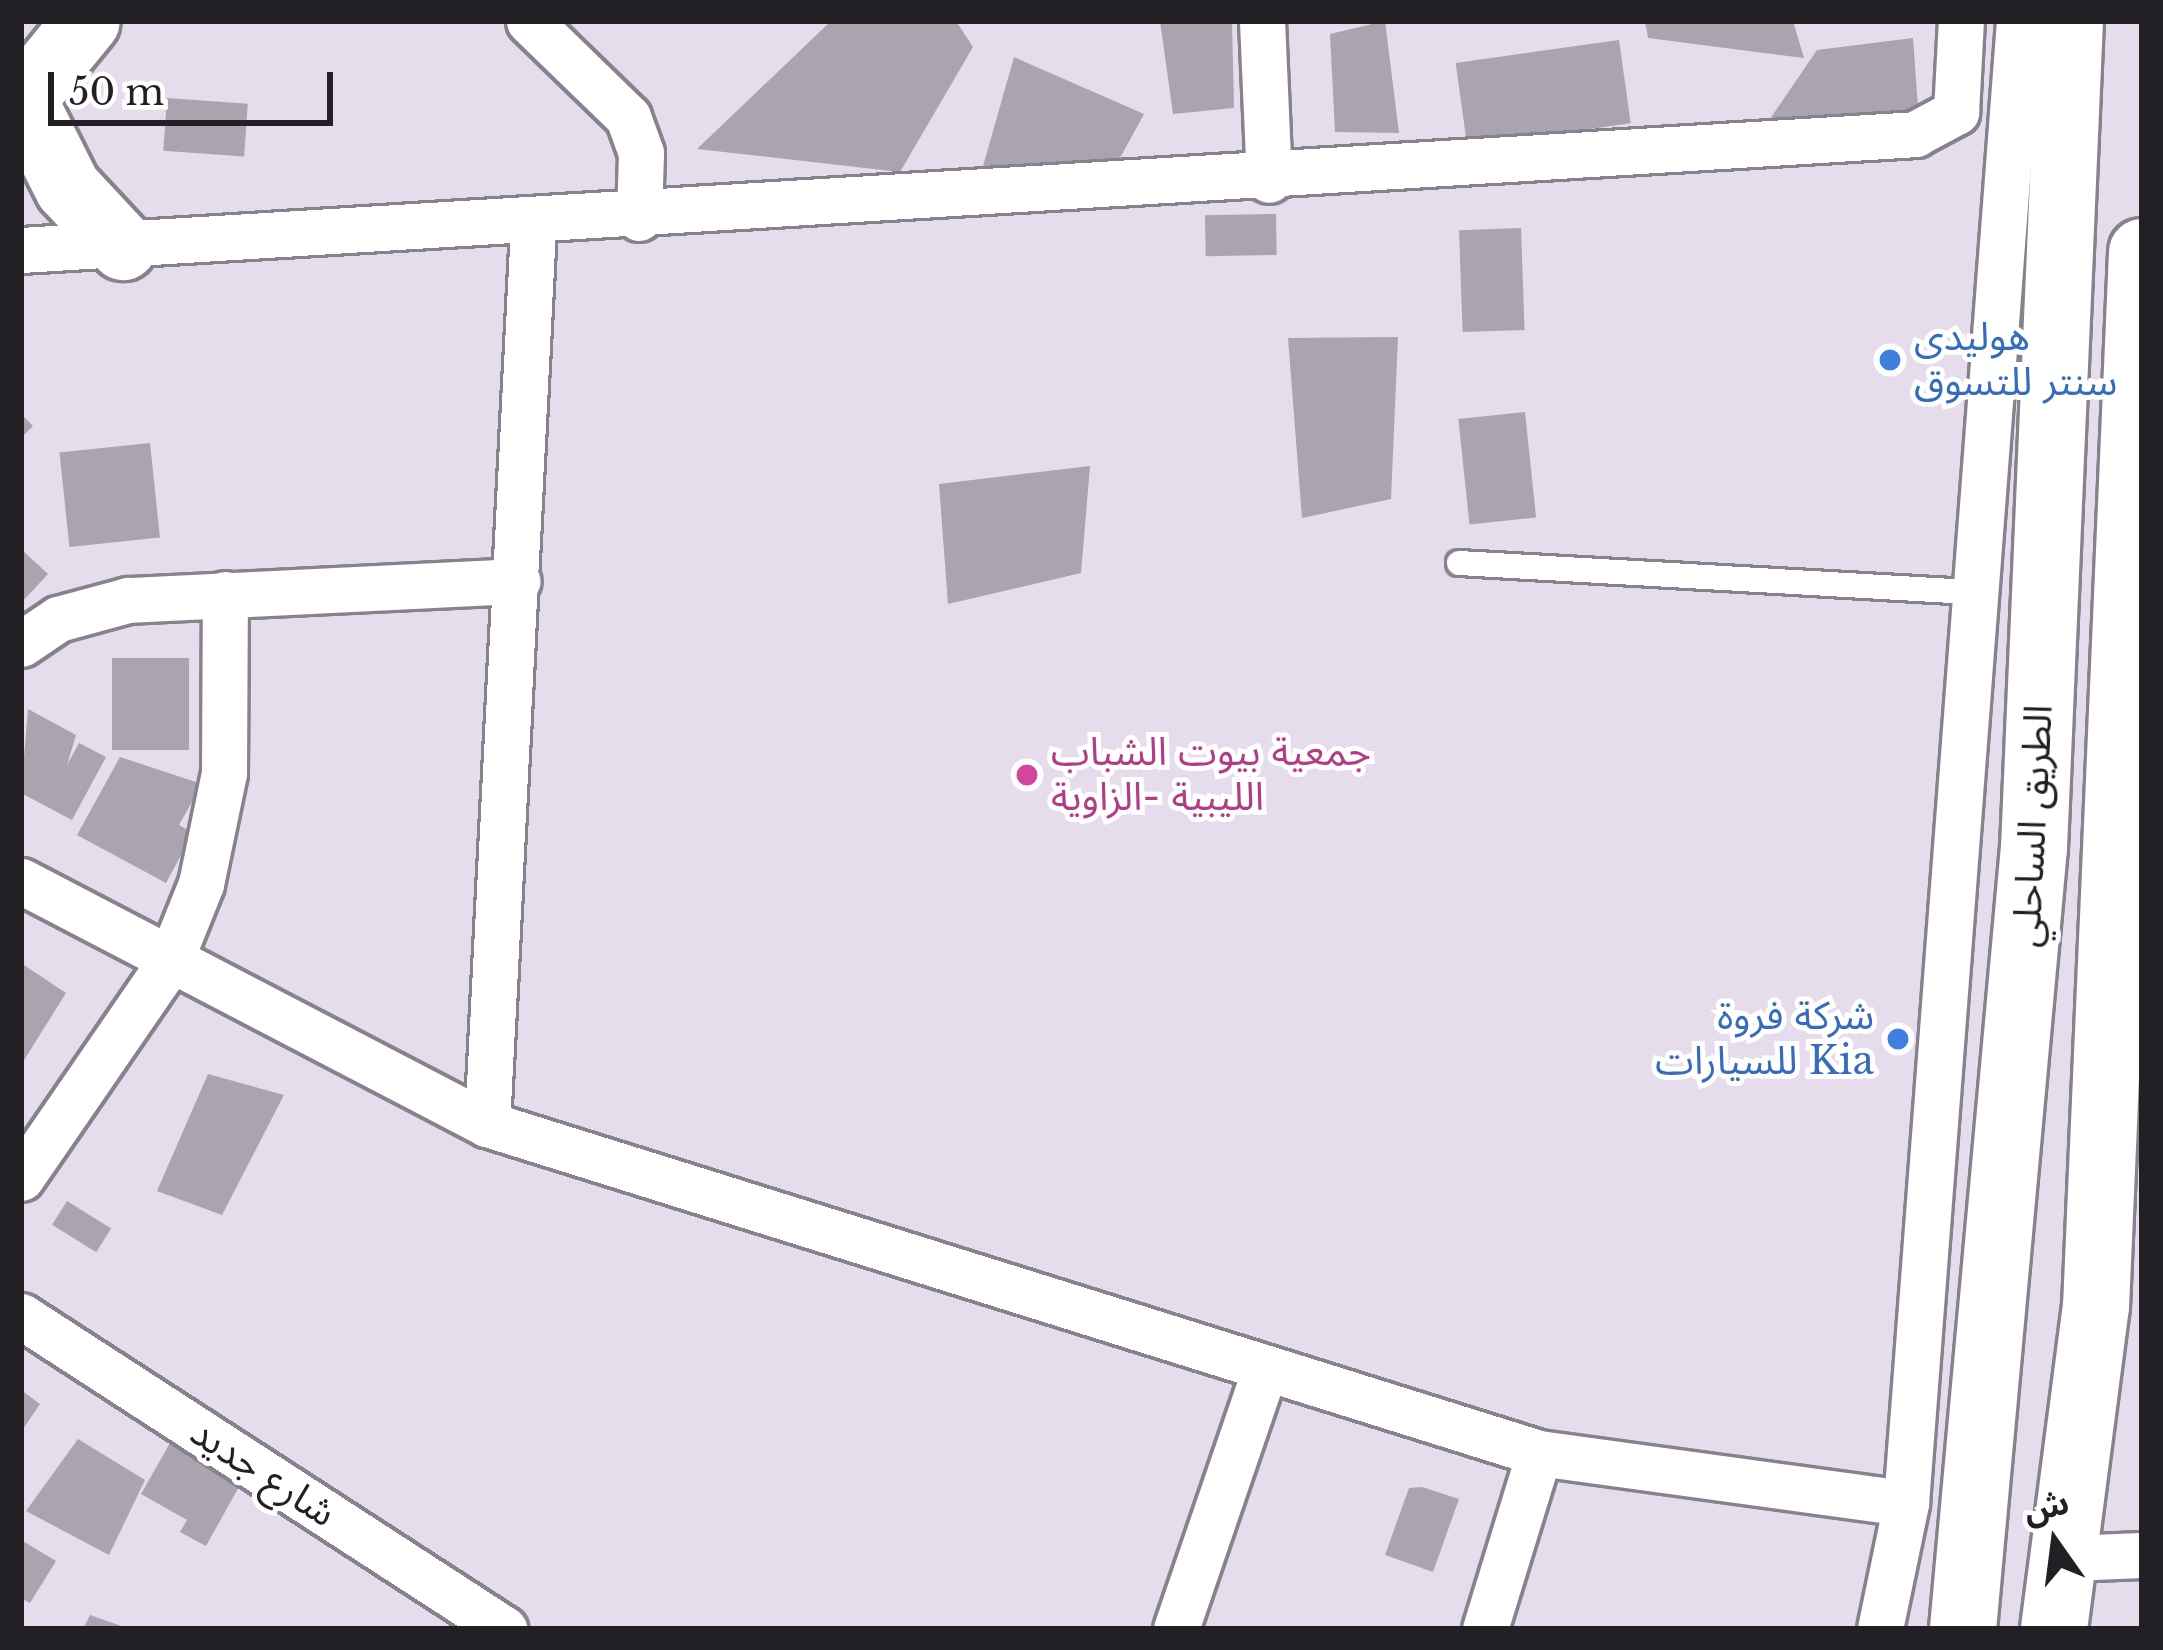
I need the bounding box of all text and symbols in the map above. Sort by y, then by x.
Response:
scale bar [54,48,339,122]
text: 50 m [69,70,164,115]
place label: هوليدى سنتر للتسوق [1914,315,2117,406]
marker: هوليدى سنتر للتسوق [1877,347,1903,373]
street label: الطريق الساحلي [2003,703,2063,949]
place label: جمعية بيوت الشباب الليبية -الزاوية [1051,730,1371,821]
marker: جمعية بيوت الشباب الليبية -الزاوية [1014,762,1040,788]
place label: شركة فروة للسيارات Kia [1655,994,1874,1085]
marker: شركة فروة للسيارات Kia [1885,1026,1911,1052]
street label: شارع جديد [182,1409,344,1537]
text: ش [2019,1481,2073,1532]
north arrow [1995,1482,2115,1602]

